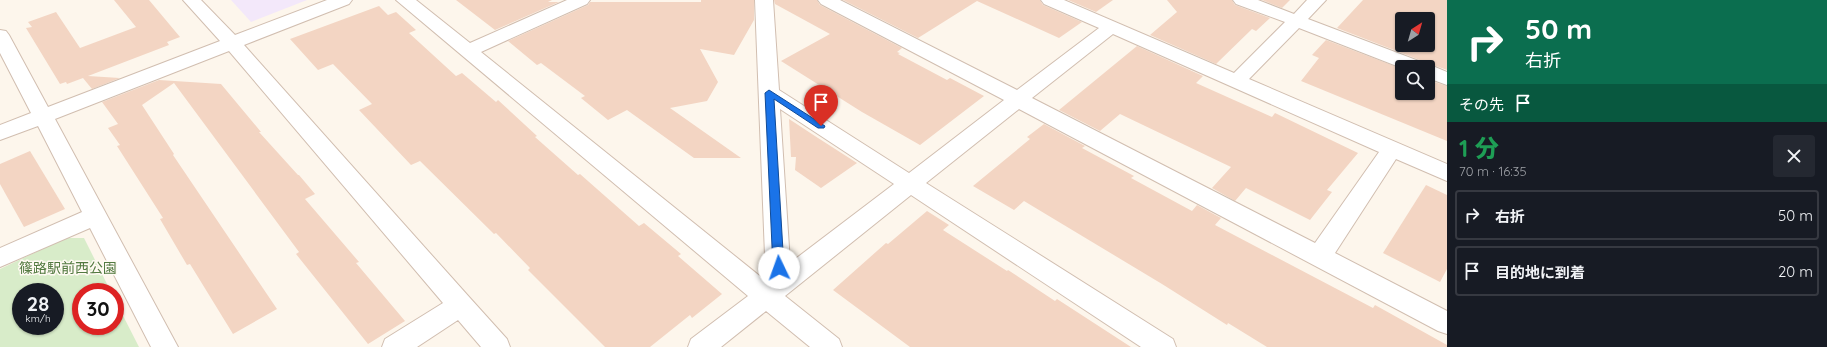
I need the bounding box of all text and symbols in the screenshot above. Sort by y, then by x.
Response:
text: 50 m [1525,11,1592,46]
north arrow [1395,12,1435,52]
map controls [1395,12,1435,100]
icon: right [1459,16,1511,68]
text: 右折 [1525,49,1561,72]
button: search [1395,60,1435,100]
pin [804,85,838,126]
icon: arrive [810,91,832,113]
icon: arrive [1512,92,1534,114]
text: その先 [1459,95,1504,114]
text: 1 分 [1459,133,1499,163]
button: close [1773,135,1815,177]
text: 70 m · 16:35 [1459,163,1527,179]
icon: right [1461,204,1483,226]
text: 50 m [1778,206,1813,225]
text: 右折 [1495,207,1525,226]
position arrow [758,247,800,289]
park label: 篠路駅前西公園 [19,259,117,277]
icon: arrive [1461,260,1483,282]
text: 20 m [1778,262,1813,281]
text: 目的地に到着 [1495,263,1585,282]
speed limit sign: 30 [72,283,124,335]
text: 28 [27,291,49,316]
text: km/h [25,312,51,325]

